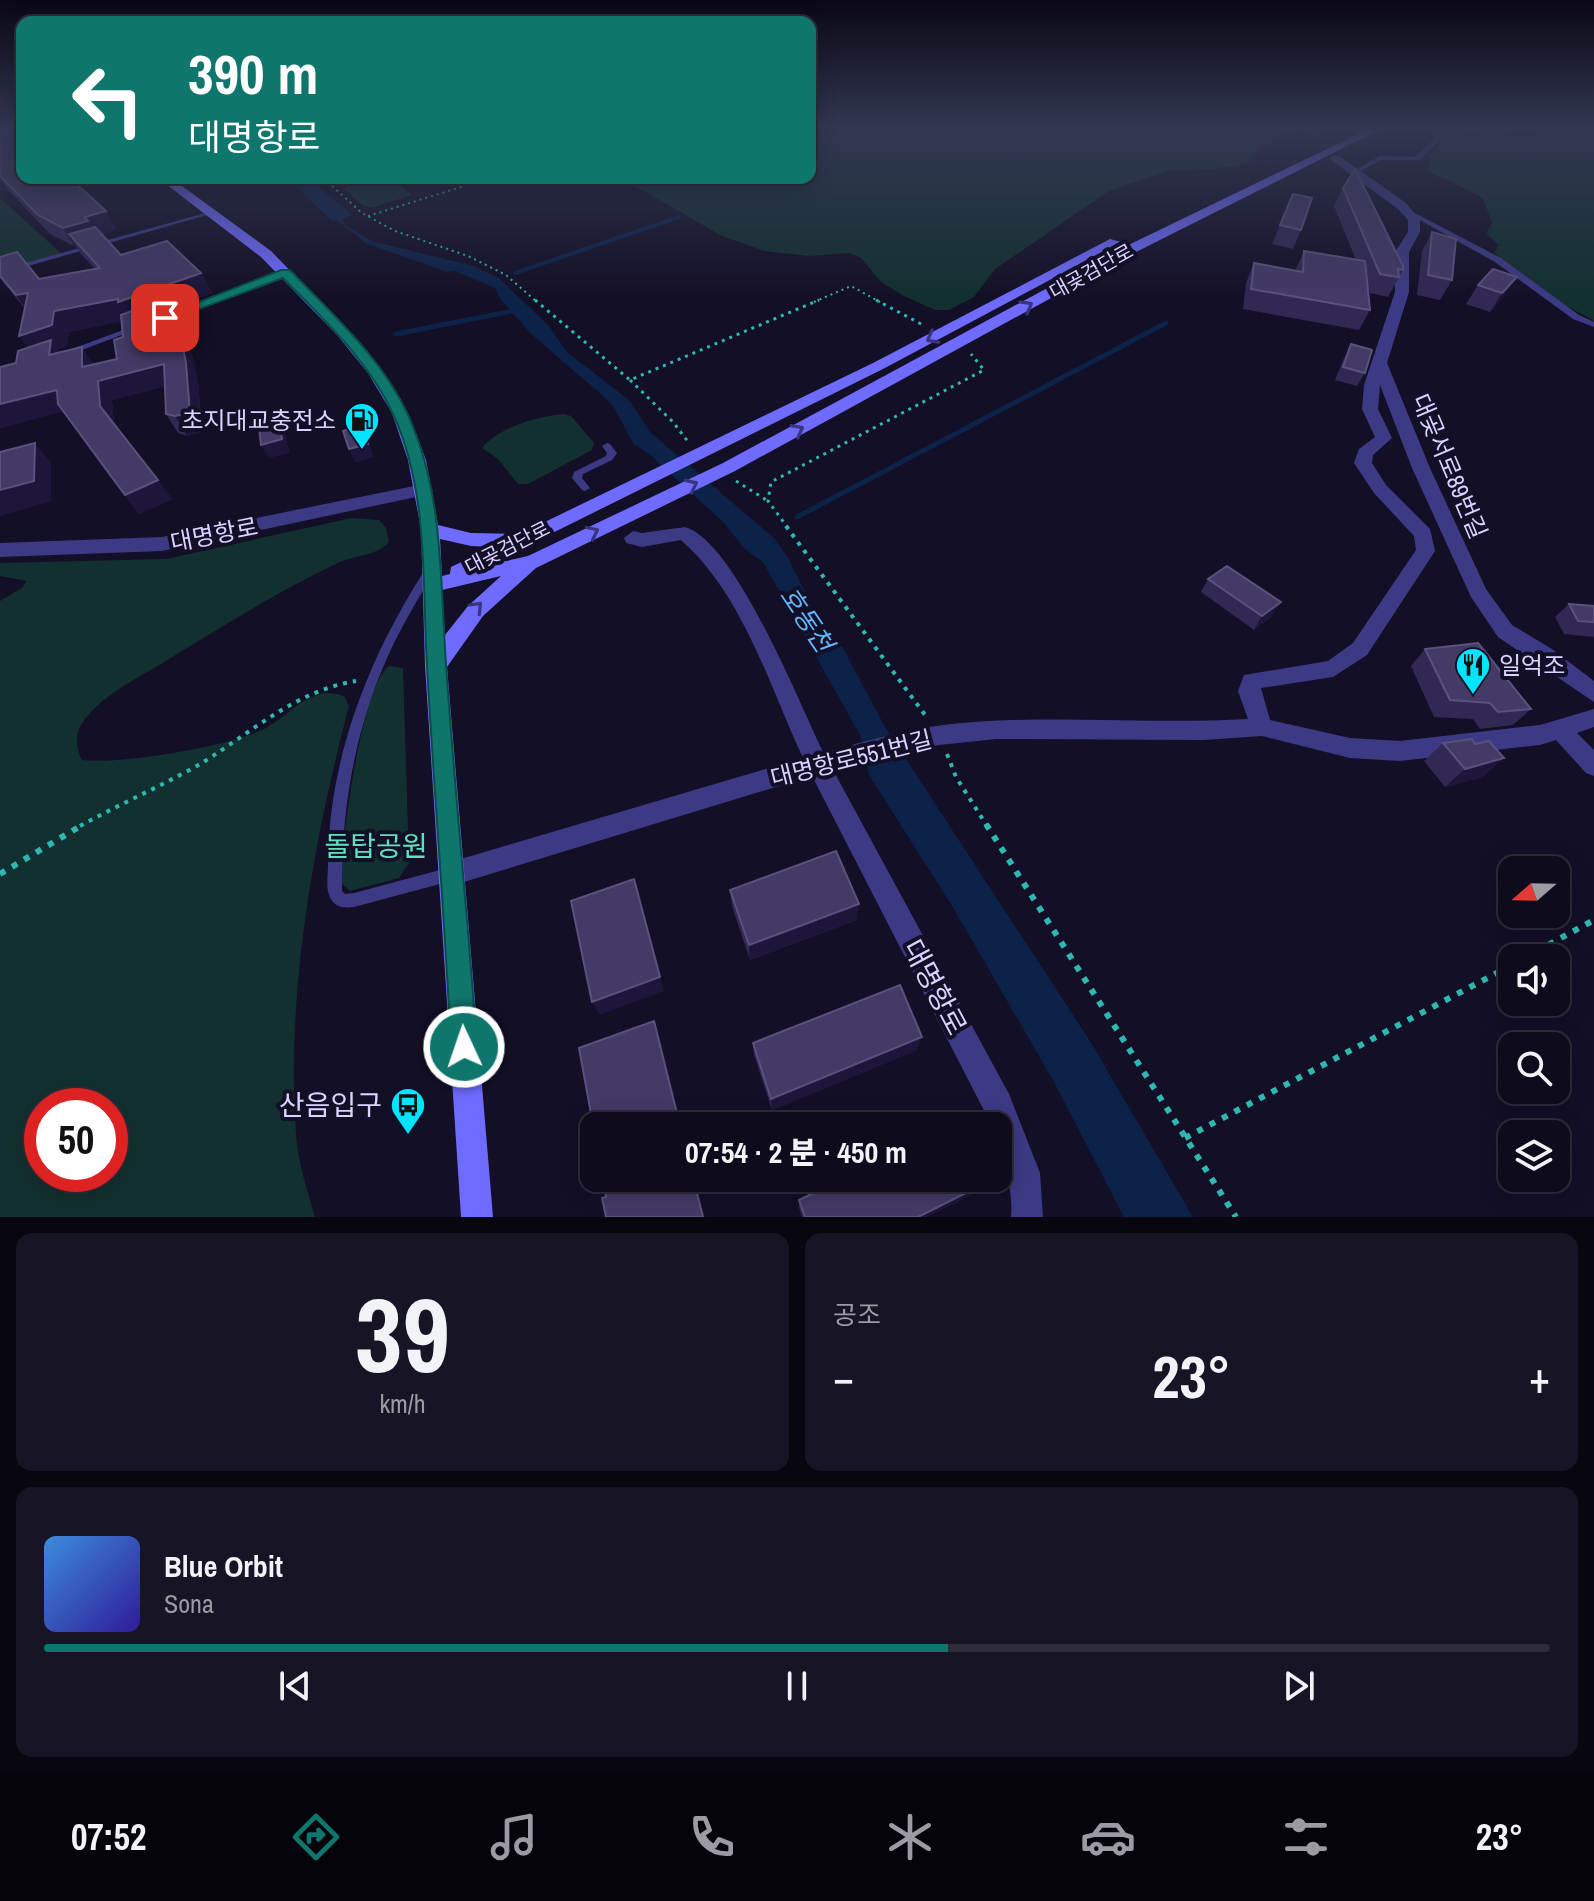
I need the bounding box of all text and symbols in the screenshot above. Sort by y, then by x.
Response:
text: 390 m [188,36,318,111]
icon: left [56,48,160,152]
text: 대명항로 [188,113,320,161]
street label: 대곶검단로 [1044,237,1138,305]
pin [131,284,199,352]
icon: arrive [143,296,187,340]
one-way arrow [1019,301,1033,316]
one-way arrow [925,328,940,343]
street label: 대곶서로89번길 [1405,389,1495,543]
fuel station icon: 초지대교충전소 [343,401,381,451]
place label: 초지대교충전소 [181,404,336,436]
one-way arrow [790,425,805,440]
one-way arrow [683,479,698,495]
street label: 대명항로 [168,510,260,558]
street label: 대곶검단로 [460,514,554,580]
one-way arrow [585,526,600,542]
water label: 호동천 [772,579,843,661]
one-way arrow [468,602,482,616]
restaurant icon: 일억조 [1454,646,1492,696]
place label: 일억조 [1499,649,1565,681]
street label: 대명항로551번길 [767,722,935,794]
park label: 돌탑공원 [324,827,428,865]
north arrow [1498,856,1570,928]
map controls [1498,856,1570,1192]
street label: 대명항로 [894,933,976,1041]
button: sound [1498,944,1570,1016]
position arrow [422,1005,506,1089]
button: search [1498,1032,1570,1104]
place label: 산음입구 [279,1086,382,1124]
bus stop icon: 산음입구 [389,1086,427,1136]
speed limit sign: 50 [24,1088,128,1192]
button: layers [1498,1120,1570,1192]
text: 07:54 · 2 분 · 450 m [685,1132,907,1172]
text: 39 [355,1264,450,1404]
text: 공조 [833,1297,881,1332]
text: 23° [1152,1336,1231,1417]
text: − [833,1347,854,1407]
text: + [1529,1347,1550,1407]
text: km/h [379,1386,426,1421]
text: Blue Orbit [164,1546,283,1586]
text: Sona [164,1586,214,1621]
icon: previous [273,1664,317,1708]
icon: pause [775,1664,819,1708]
icon: next [1277,1664,1321,1708]
icon: directions [288,1809,344,1865]
icon: music [486,1809,542,1865]
icon: phone [684,1809,740,1865]
icon: climate [882,1809,938,1865]
icon: car [1080,1809,1136,1865]
icon: filters [1278,1809,1334,1865]
text: 07:52 [71,1813,146,1861]
text: 23° [1476,1813,1523,1861]

